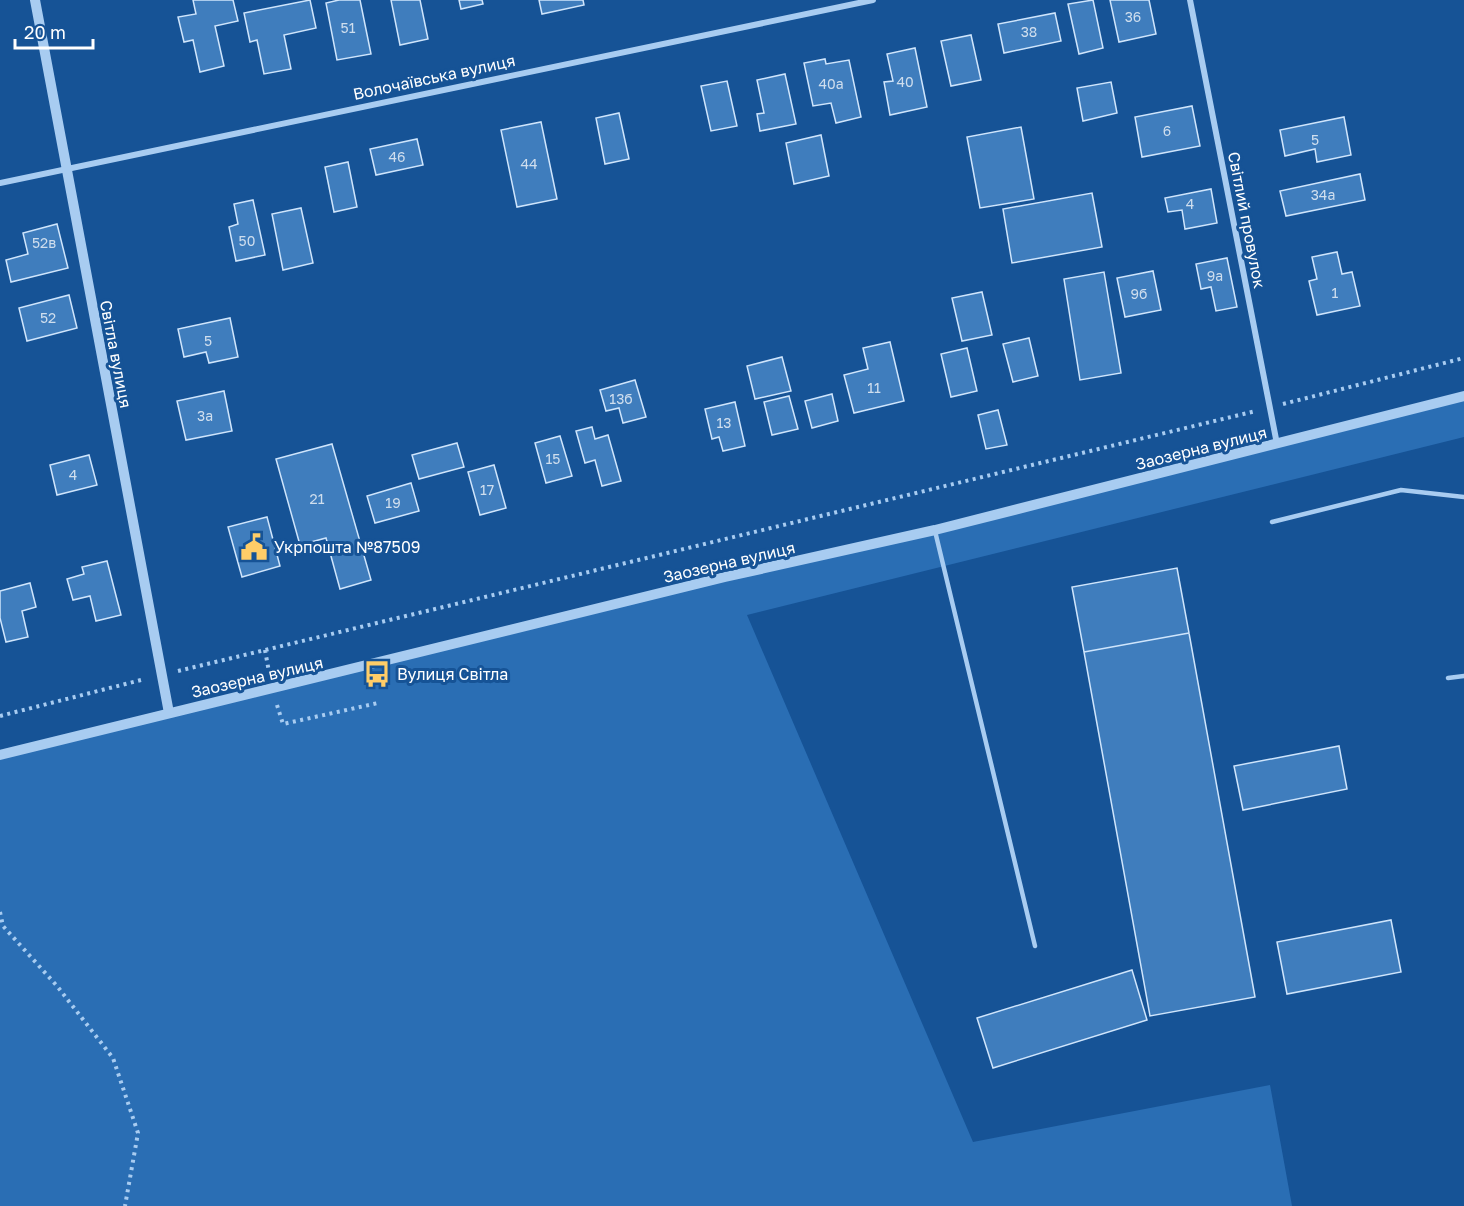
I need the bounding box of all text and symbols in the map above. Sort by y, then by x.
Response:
house number: 36 [1125,8,1141,25]
scale bar [15,12,93,50]
house number: 51 [341,19,356,36]
text: 20 m [24,21,66,43]
house number: 38 [1021,23,1037,40]
street label: Волочаївська вулиця [351,50,517,104]
house number: 40 [896,73,914,90]
house number: 40а [818,75,844,92]
house number: 6 [1163,122,1171,139]
house number: 5 [1311,131,1319,148]
house number: 46 [388,148,406,165]
street label: Світлий провулок [1224,150,1270,290]
house number: 44 [520,155,538,172]
house number: 34а [1311,186,1335,203]
house number: 4 [1186,195,1194,212]
house number: 50 [239,232,255,249]
house number: 52в [32,234,56,251]
house number: 9а [1207,267,1223,284]
house number: 1 [1332,284,1339,301]
house number: 9б [1131,285,1147,302]
street label: Світла вулиця [96,298,136,410]
house number: 52 [40,309,56,326]
house number: 5 [204,332,212,349]
house number: 11 [867,379,881,396]
house number: 13б [609,390,633,407]
house number: 3а [197,407,213,424]
house number: 13 [717,414,731,431]
street label: Заозерна вулиця [1133,422,1269,474]
house number: 15 [546,450,560,467]
house number: 4 [69,466,77,483]
house number: 17 [480,481,494,498]
house number: 21 [310,490,325,507]
house number: 19 [385,494,401,511]
public building icon: Укрпошта №87509 [239,532,269,562]
place label: Укрпошта №87509 [274,537,420,557]
street label: Заозерна вулиця [661,537,797,587]
street label: Заозерна вулиця [189,652,325,702]
bus stop icon: Вулиця Світла [362,659,392,689]
place label: Вулиця Світла [397,664,508,684]

